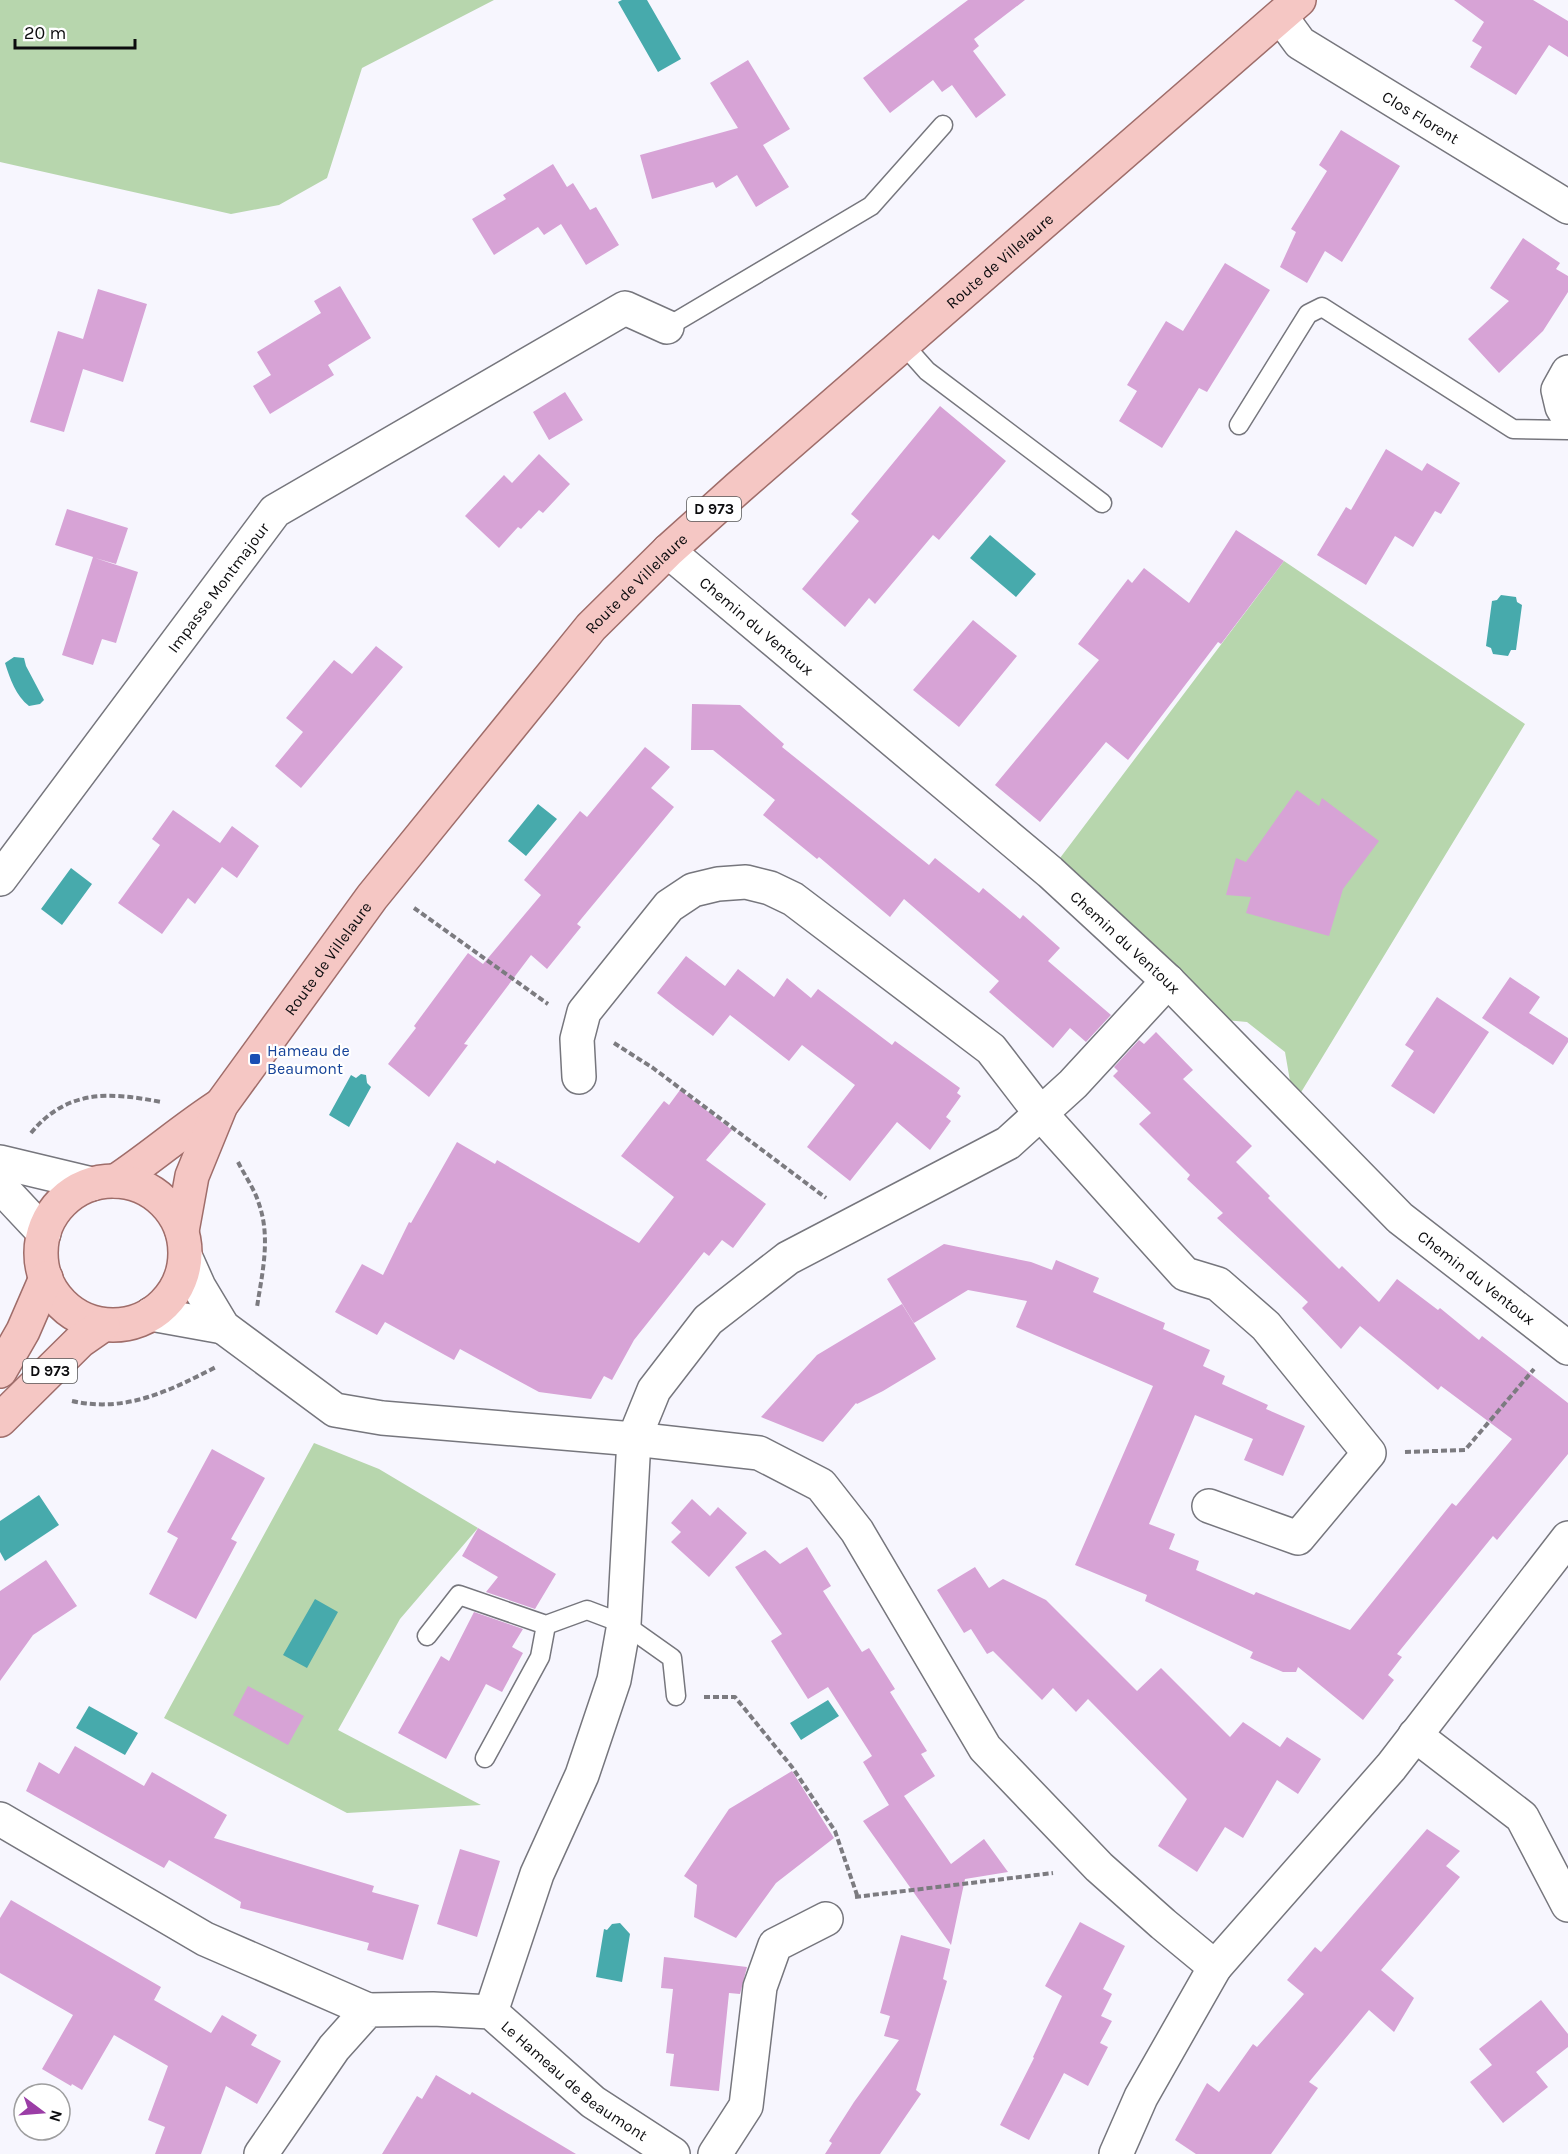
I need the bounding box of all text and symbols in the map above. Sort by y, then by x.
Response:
scale bar [15,12,135,50]
text: 20 m [24,22,66,44]
street label: Clos Florent [1379,87,1463,148]
street label: Route de Villelaure [942,209,1057,313]
road number: D 973 [687,497,741,521]
street label: Impasse Montmajour [164,519,273,657]
street label: Route de Villelaure [581,529,691,637]
street label: Chemin du Ventoux [696,573,817,679]
street label: Chemin du Ventoux [1066,887,1184,998]
street label: Route de Villelaure [280,898,376,1019]
place label: Hameau de Beaumont [267,1041,350,1078]
marker: Hameau de Beaumont [248,1052,262,1066]
street label: Chemin du Ventoux [1414,1226,1539,1329]
road number: D 973 [23,1359,77,1383]
street label: Le Hameau de Beaumont [497,2017,651,2145]
north arrow [12,2082,72,2142]
text: N [45,2108,67,2124]

